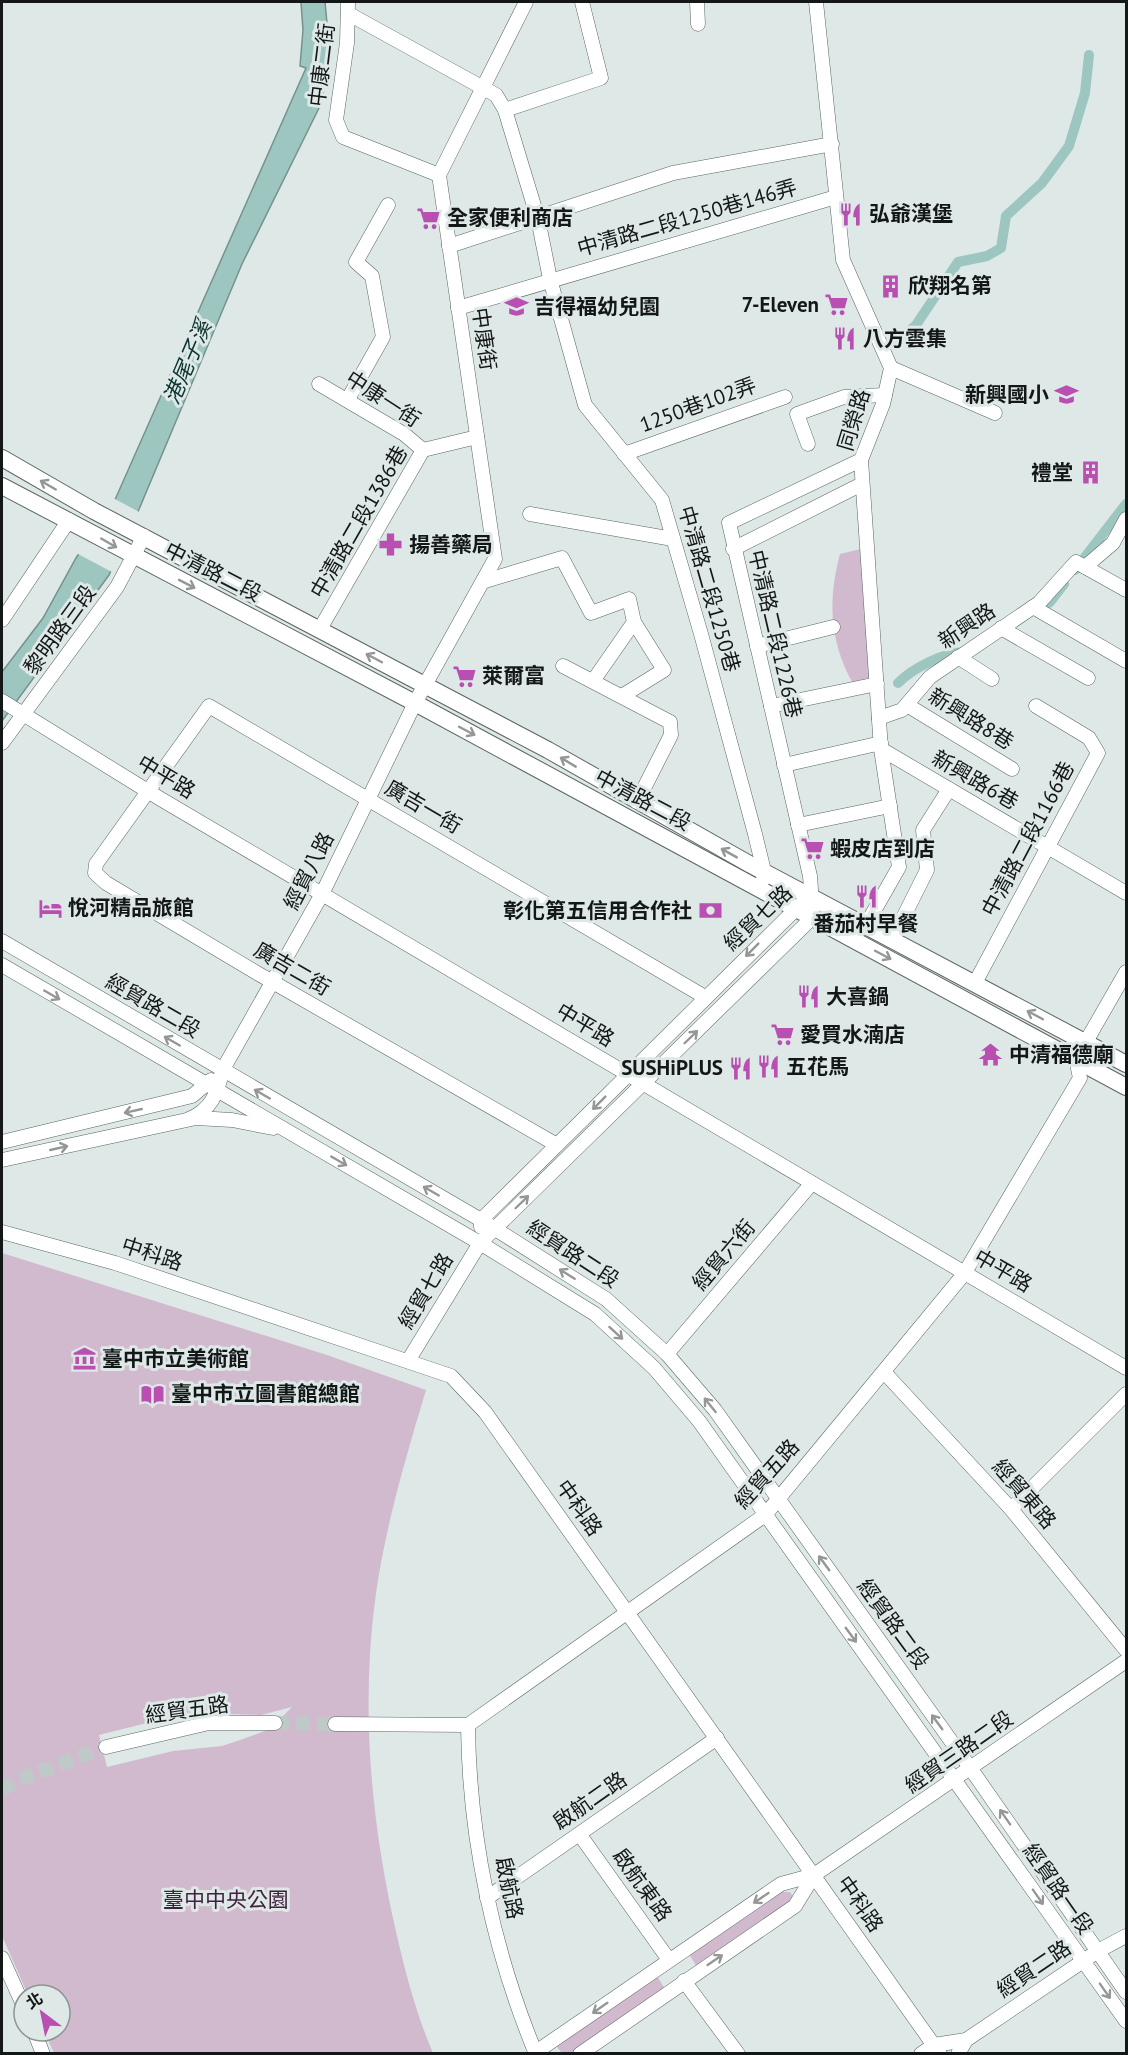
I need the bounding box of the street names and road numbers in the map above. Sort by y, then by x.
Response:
street label: 中康二街 [303,22,340,108]
street label: 中清路二段1250巷146弄 [574,173,800,262]
street label: 中康街 [467,306,502,372]
street label: 中康一街 [341,364,426,433]
street label: 1250巷102弄 [636,371,760,438]
street label: 同榮路 [831,386,876,454]
street label: 中清路二段1386巷 [304,441,413,603]
street label: 中清路二段1250巷 [673,503,746,675]
street label: 中清路二段 [160,536,266,607]
street label: 中清路二段1226巷 [743,547,808,721]
street label: 黎明路三段 [18,579,101,680]
street label: 新興路 [933,597,1000,654]
street label: 新興路8巷 [924,682,1019,755]
street label: 新興路6巷 [927,744,1023,815]
street label: 中平路 [132,749,200,804]
street label: 中清路二段1166巷 [975,757,1080,921]
street label: 中清路二段 [591,763,696,836]
street label: 廣吉一街 [380,774,466,839]
street label: 經貿八路 [277,827,340,914]
street label: 經貿七路 [718,879,798,956]
street label: 廣吉二街 [249,936,335,1001]
street label: 經貿路二段 [101,968,205,1044]
street label: 中平路 [551,997,619,1052]
street label: 經貿路二段 [522,1214,625,1293]
street label: 經貿六街 [686,1214,761,1296]
street label: 中科路 [118,1231,186,1276]
street label: 中平路 [969,1243,1037,1298]
street label: 經貿七路 [392,1248,459,1334]
street label: 經貿五路 [728,1433,805,1514]
street label: 經貿東路 [987,1453,1062,1534]
street label: 中科路 [550,1474,609,1541]
street label: 經貿路二段 [852,1573,935,1674]
street label: 經貿五路 [143,1690,230,1729]
street label: 經貿三路二段 [899,1704,1018,1799]
street label: 啟航二路 [548,1765,632,1836]
street label: 經貿路一段 [1017,1838,1100,1939]
street label: 啟航東路 [607,1843,678,1927]
street label: 啟航路 [490,1854,529,1922]
street label: 中科路 [831,1870,890,1937]
street label: 經貿二路 [991,1934,1076,2003]

